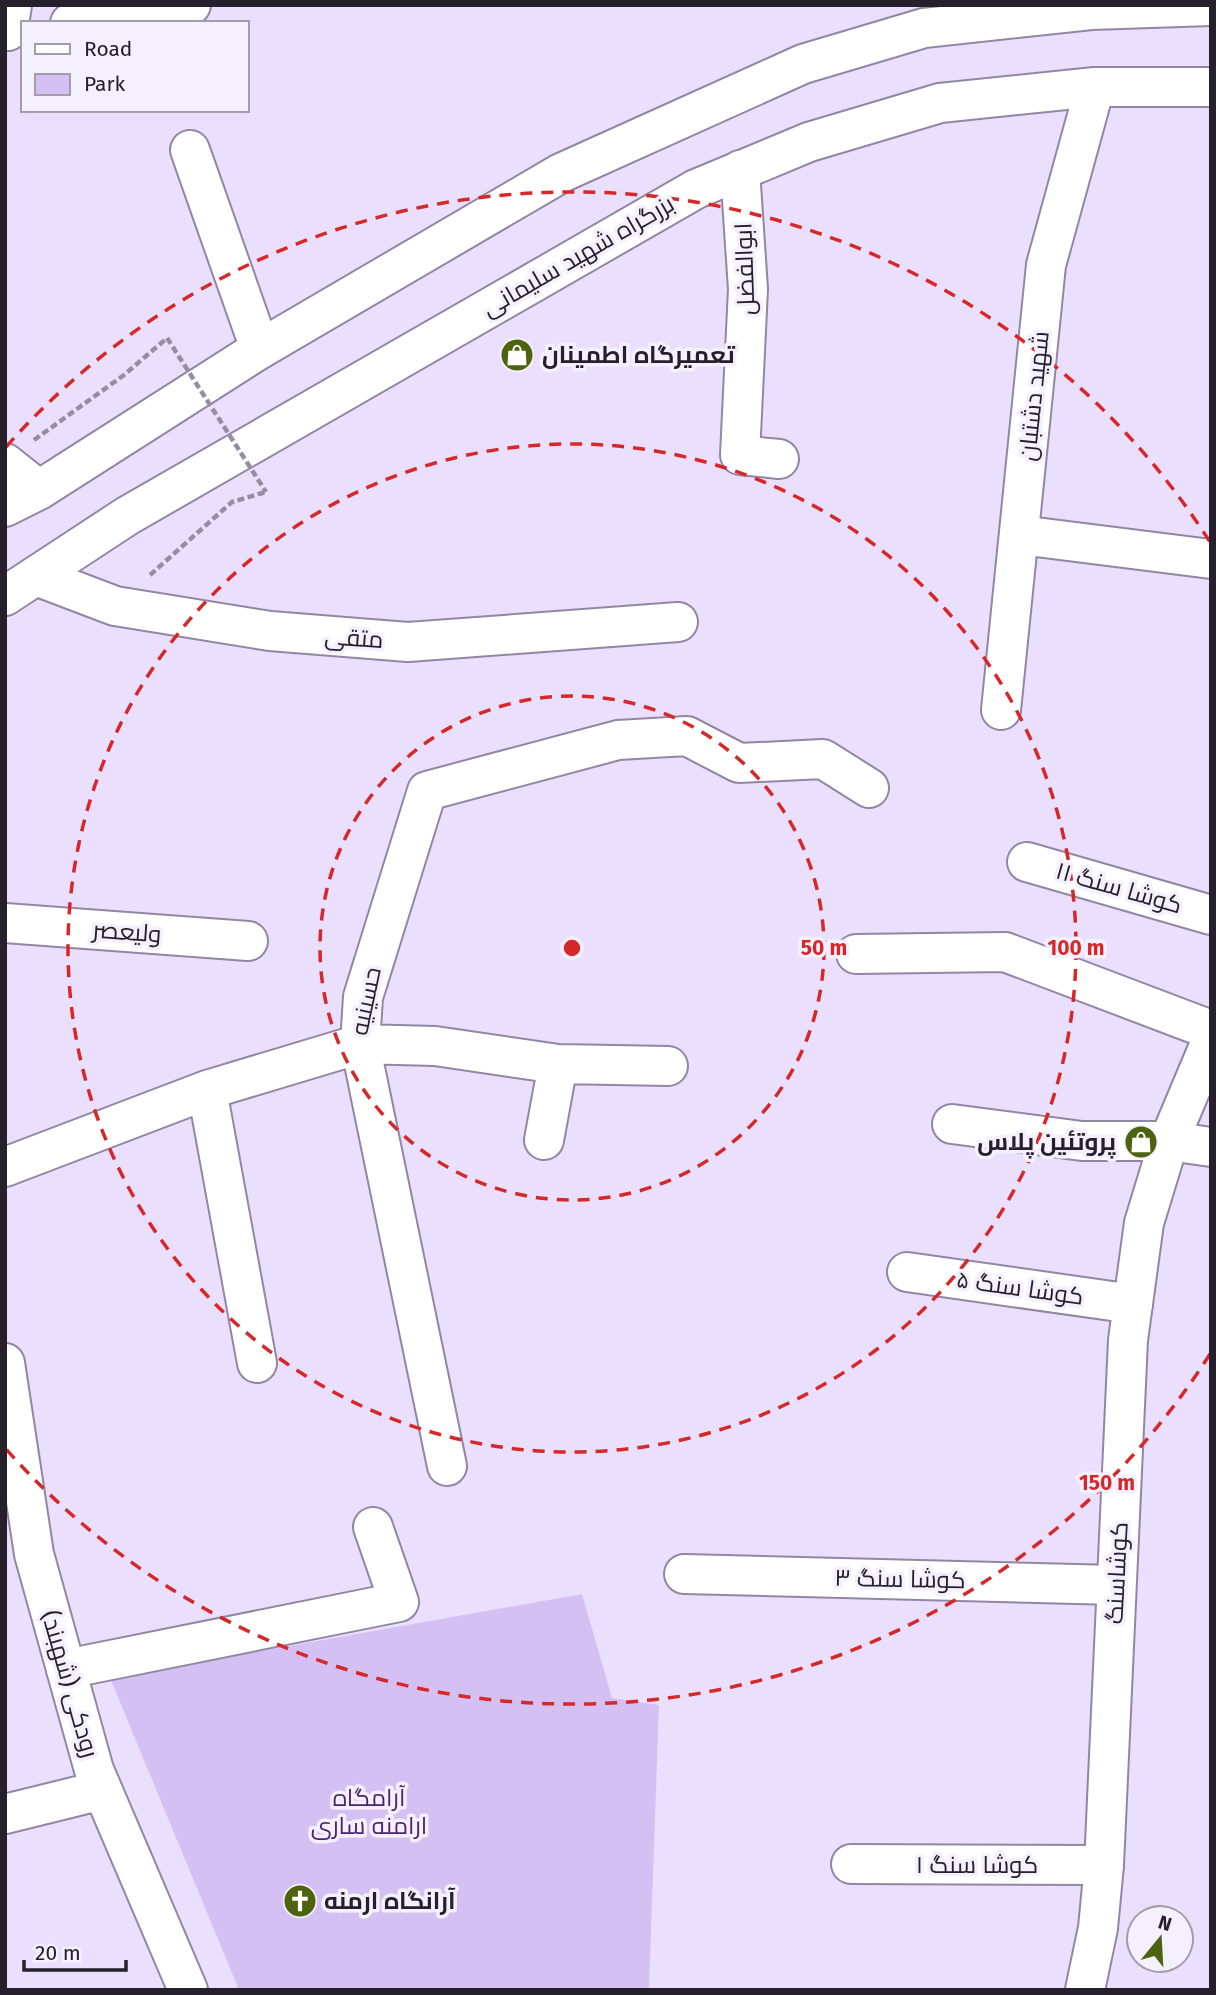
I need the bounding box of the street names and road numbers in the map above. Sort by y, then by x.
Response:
street label: بزرگراه شهید سلیمانی [477,190,679,322]
street label: ابوالفضل [729,222,761,316]
street label: شهید دشتبان [1013,330,1055,462]
street label: متقی [324,622,384,654]
street label: ۱۱ کوشا سنگ [1053,857,1185,919]
street label: ولیعصر [90,915,162,948]
street label: حسینیه [345,964,387,1038]
street label: کوشا سنگ ۵ [955,1265,1085,1311]
street label: کوشاسنگ [1100,1521,1134,1625]
street label: کوشا سنگ ۳ [834,1564,966,1594]
street label: رودکی (شهبند) [36,1607,104,1761]
street label: کوشا سنگ ۱ [916,1851,1038,1879]

